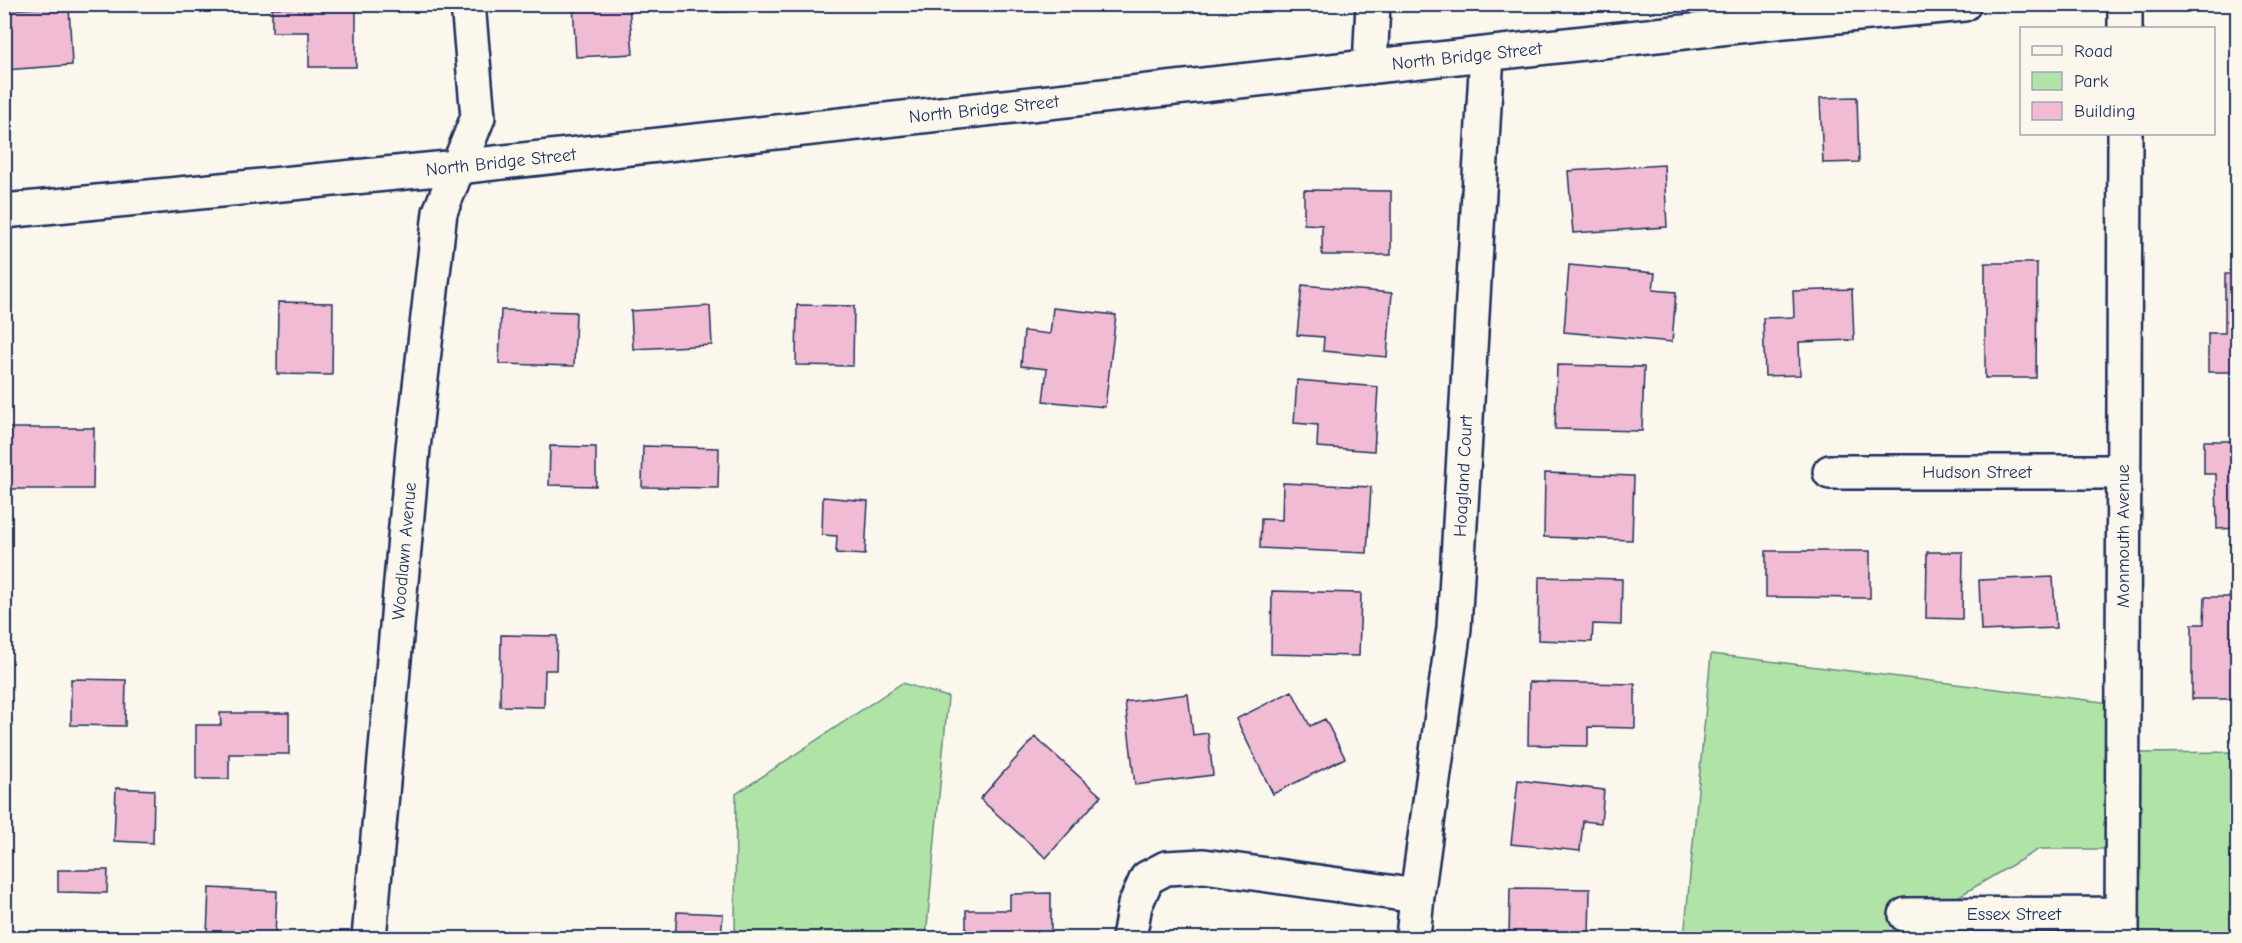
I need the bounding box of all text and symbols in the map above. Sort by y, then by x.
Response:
legend [2020,27,2215,135]
street label: North Bridge Street [1391,38,1544,75]
text: Road [2074,41,2113,62]
text: Park [2074,71,2109,92]
street label: North Bridge Street [908,91,1061,128]
text: Building [2074,101,2136,122]
street label: North Bridge Street [425,144,578,181]
street label: Hoagland Court [1450,414,1477,538]
street label: Hudson Street [1922,462,2033,483]
street label: Monmouth Avenue [2113,464,2134,608]
street label: Woodlawn Avenue [388,481,421,621]
street label: Essex Street [1967,904,2062,925]

